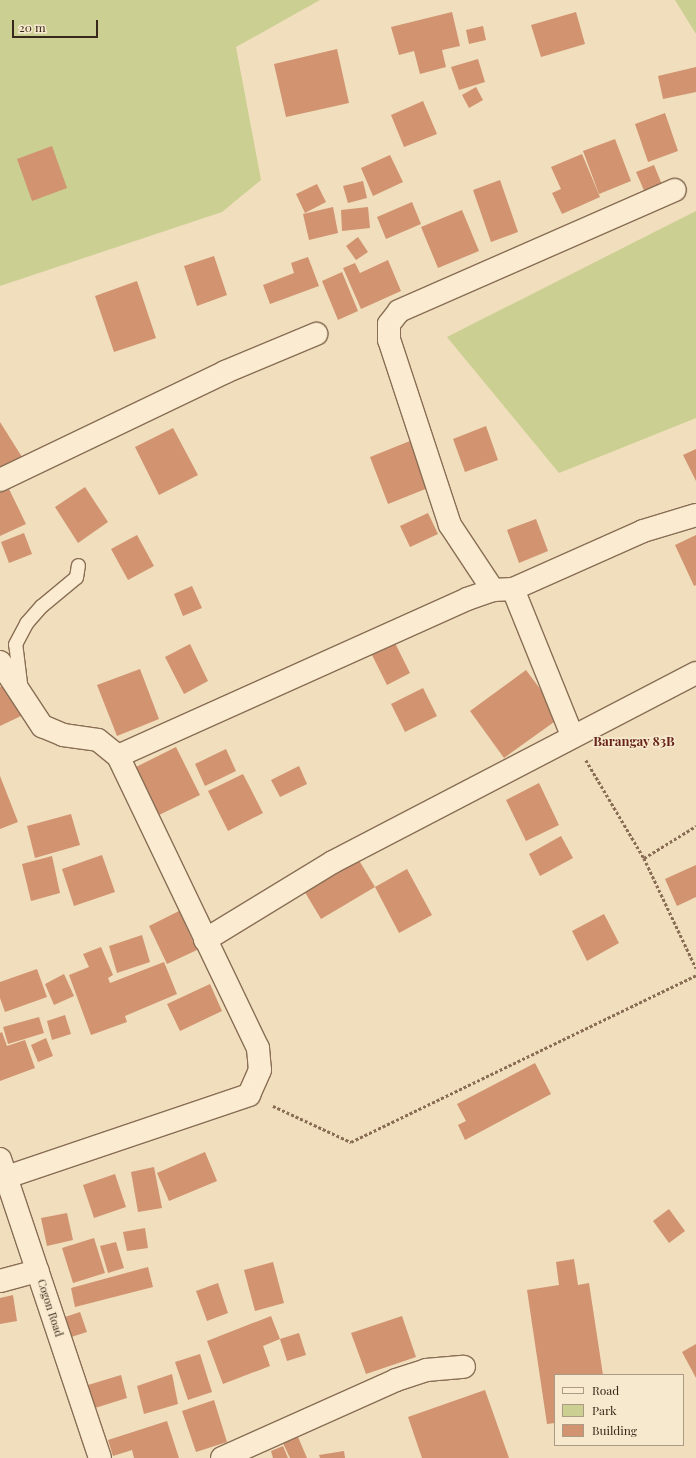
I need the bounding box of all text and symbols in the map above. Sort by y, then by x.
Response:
scale bar [14,12,100,38]
text: 20 m [19,19,46,35]
district label: Barangay 83B [593,733,675,749]
street label: Cogon Road [35,1278,65,1338]
legend [554,1374,684,1446]
text: Road [592,1382,619,1398]
text: Park [592,1402,617,1418]
text: Building [592,1422,637,1438]

